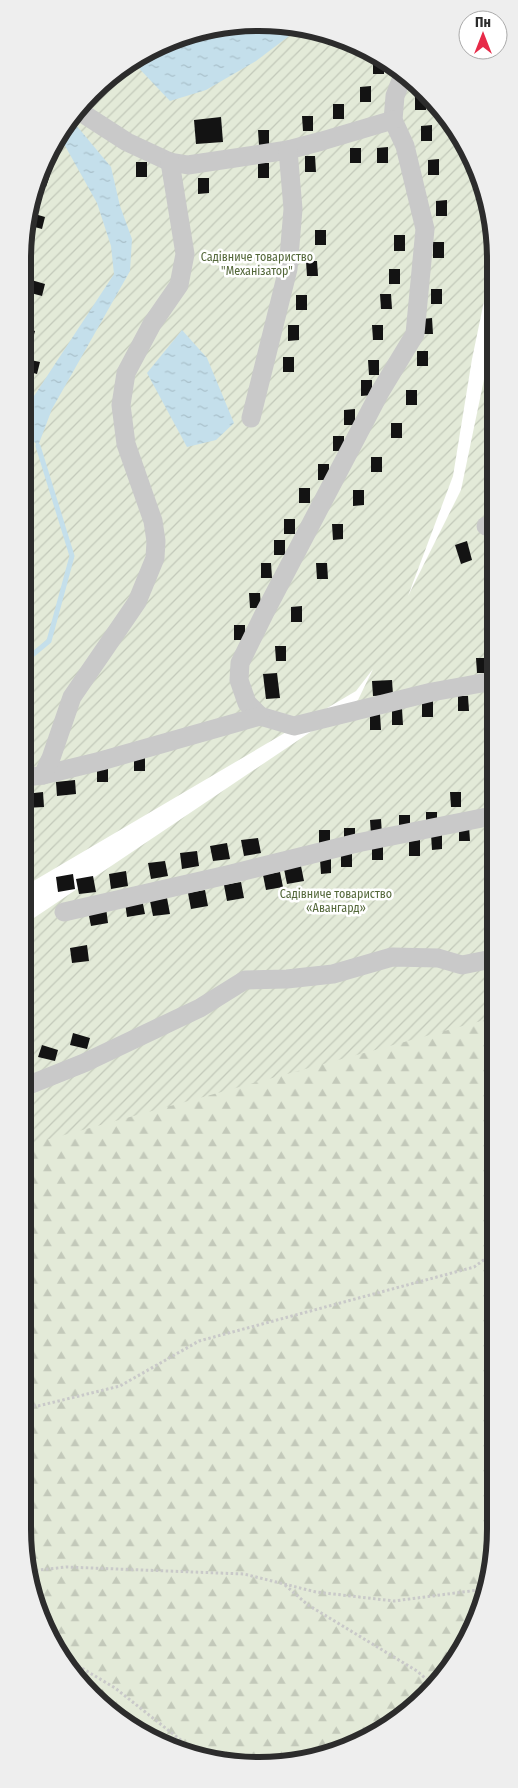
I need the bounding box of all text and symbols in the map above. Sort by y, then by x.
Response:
north arrow [458,10,508,60]
text: Пн [475,14,491,31]
park label: Садівниче товариство "Механізатор" [201,250,313,278]
park label: Садівниче товариство «Авангард» [280,887,392,915]

